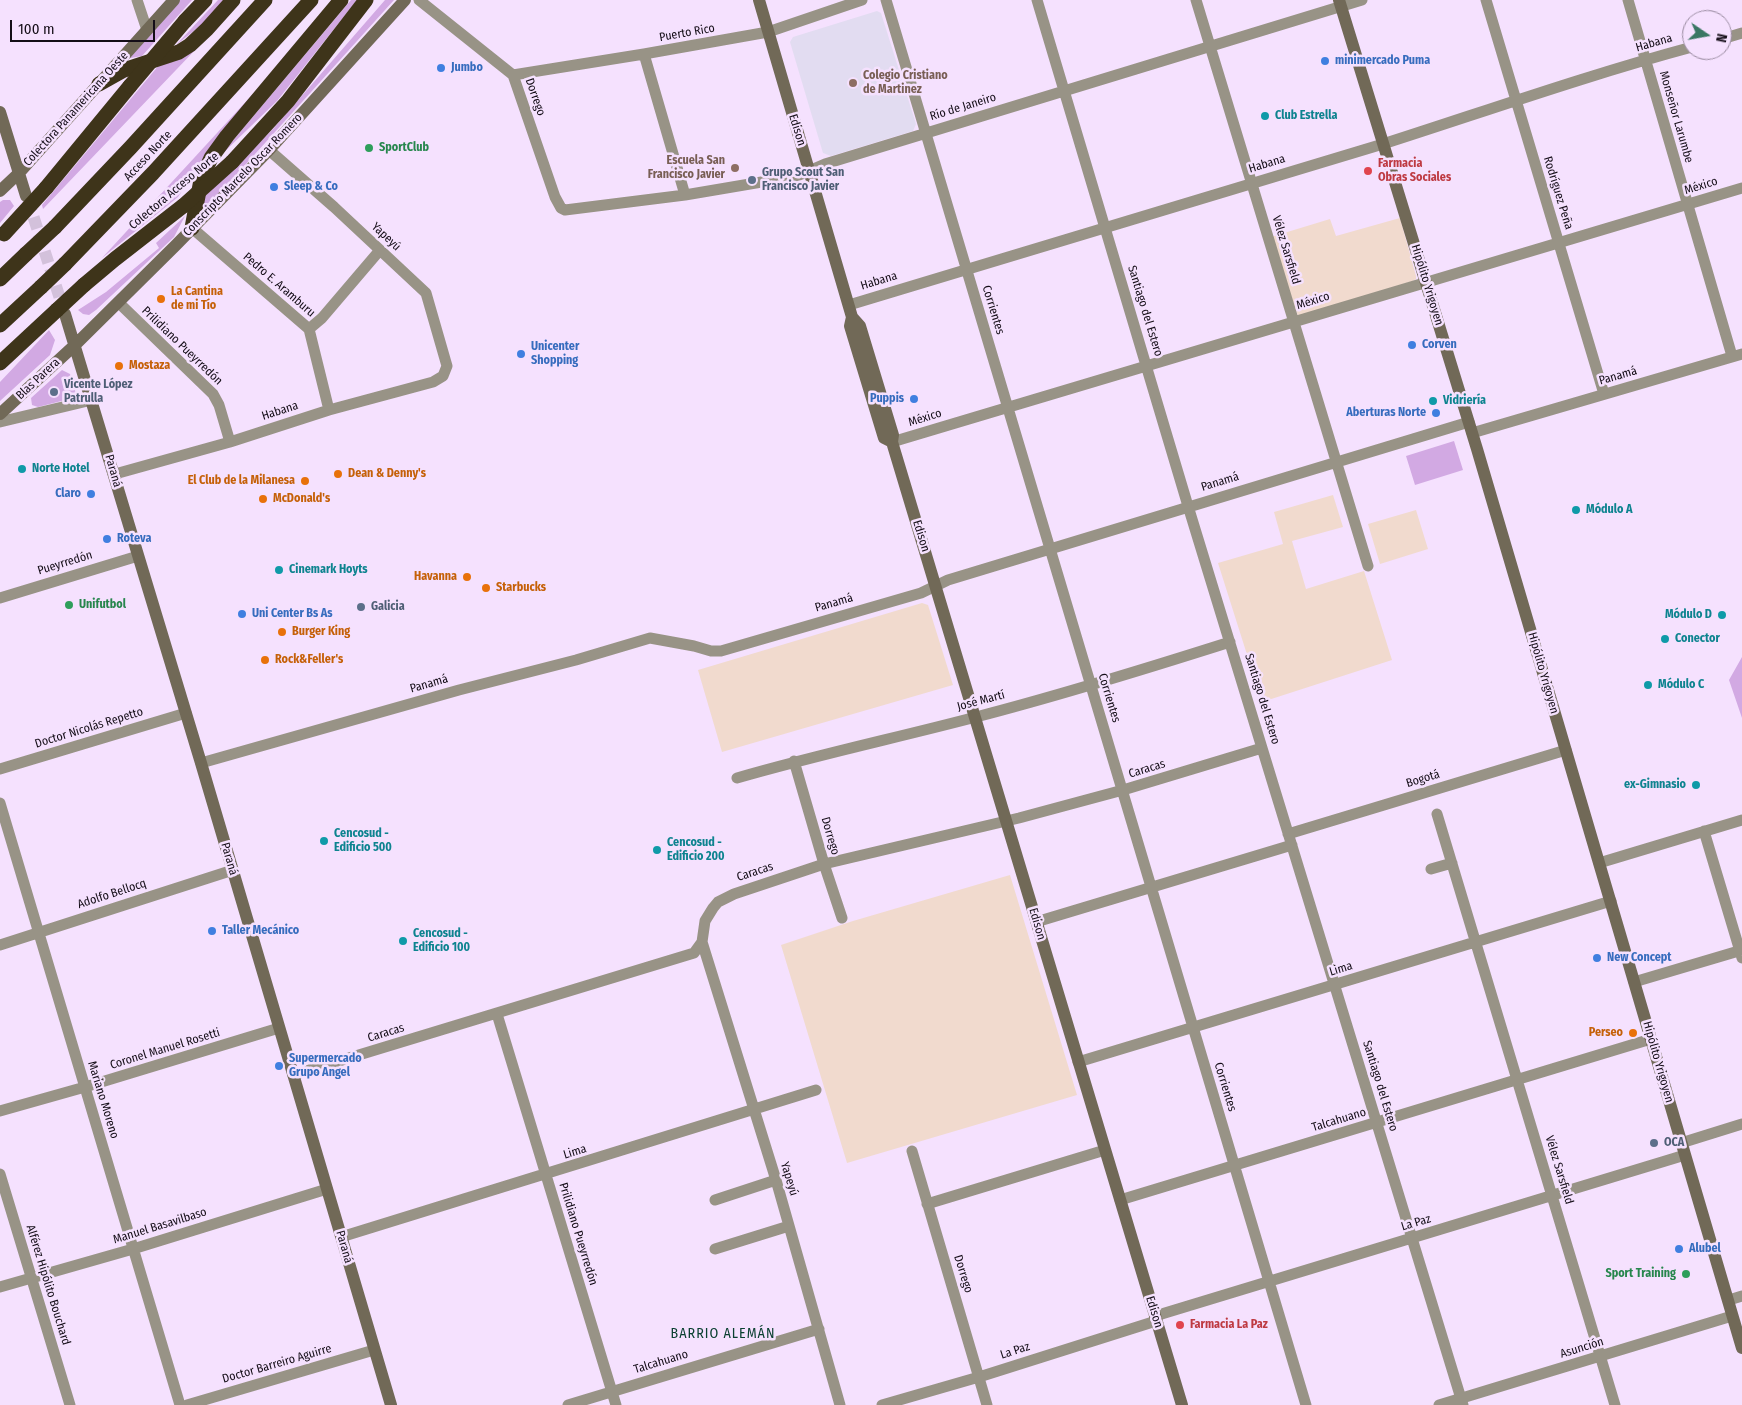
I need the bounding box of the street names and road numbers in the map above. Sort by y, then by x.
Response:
street label: Puerto Rico [658,21,716,45]
street label: Habana [1634,31,1674,55]
street label: Colectora Panamericana Oeste [21,49,131,169]
street label: Monseñor Larumbe [1656,69,1696,165]
street label: Dorrego [522,76,548,118]
street label: Río de Janeiro [928,90,998,124]
street label: Conscripto Marcelo Oscar Romero [180,111,306,239]
street label: Edison [785,112,809,148]
street label: Acceso Norte [121,128,175,184]
street label: Colectora Acceso Norte [126,149,222,233]
street label: Habana [1247,152,1287,176]
street label: Rodríguez Peña [1540,155,1576,231]
street label: México [1683,174,1719,198]
street label: Vélez Sarsfield [1269,214,1303,286]
street label: Yapeyú [368,220,404,254]
street label: Hipólito Yrigoyen [1408,243,1446,327]
street label: Pedro E. Aramburu [240,250,318,320]
street label: Santiago del Estero [1124,264,1166,358]
street label: Habana [859,269,899,293]
street label: Corrientes [979,284,1007,336]
street label: México [1295,289,1331,313]
street label: Prilidiano Pueyrredón [139,304,225,388]
street label: Blas Parera [13,355,63,403]
street label: Panamá [1597,364,1639,388]
street label: Habana [260,398,300,424]
street label: México [907,406,943,430]
street label: Paraná [101,453,125,489]
street label: Panamá [1199,469,1241,495]
street label: Edison [909,518,933,554]
street label: Pueyrredón [36,548,94,578]
street label: Panamá [813,591,855,615]
street label: Hipólito Yrigoyen [1525,631,1561,715]
street label: Santiago del Estero [1241,652,1283,746]
street label: Panamá [408,672,450,696]
street label: Corrientes [1095,672,1123,724]
street label: José Martí [955,688,1007,714]
street label: Doctor Nicolás Repetto [33,705,145,751]
street label: Caracas [1127,757,1167,781]
street label: Bogotá [1404,767,1442,791]
street label: Dorrego [818,815,842,857]
street label: Paraná [217,841,241,877]
street label: Caracas [735,859,775,885]
street label: Adolfo Bellocq [76,876,148,912]
street label: Edison [1026,906,1048,942]
street label: Lima [1328,959,1354,979]
street label: Hipólito Yrigoyen [1640,1020,1676,1104]
street label: Caracas [366,1021,406,1045]
street label: Coronel Manuel Rosetti [108,1025,222,1073]
street label: Santiago del Estero [1359,1039,1401,1133]
street label: Mariano Moreno [84,1060,122,1140]
street label: Corrientes [1211,1061,1239,1113]
street label: Talcahuano [1310,1105,1368,1135]
street label: Vélez Sarsfield [1542,1134,1576,1206]
street label: Lima [562,1142,588,1162]
street label: Yapeyú [777,1160,801,1198]
street label: Prilidiano Pueyrredón [556,1181,600,1287]
street label: Manuel Basavilbaso [111,1205,209,1247]
street label: La Paz [1399,1212,1433,1234]
street label: Alférez Hipólito Bouchard [23,1223,73,1347]
street label: Paraná [332,1229,356,1265]
street label: Dorrego [950,1253,976,1295]
street label: Edison [1142,1294,1166,1330]
street label: Asunción [1558,1335,1606,1361]
street label: La Paz [998,1339,1032,1363]
street label: Doctor Barreiro Aguirre [221,1342,333,1386]
street label: Talcahuano [632,1347,690,1377]

